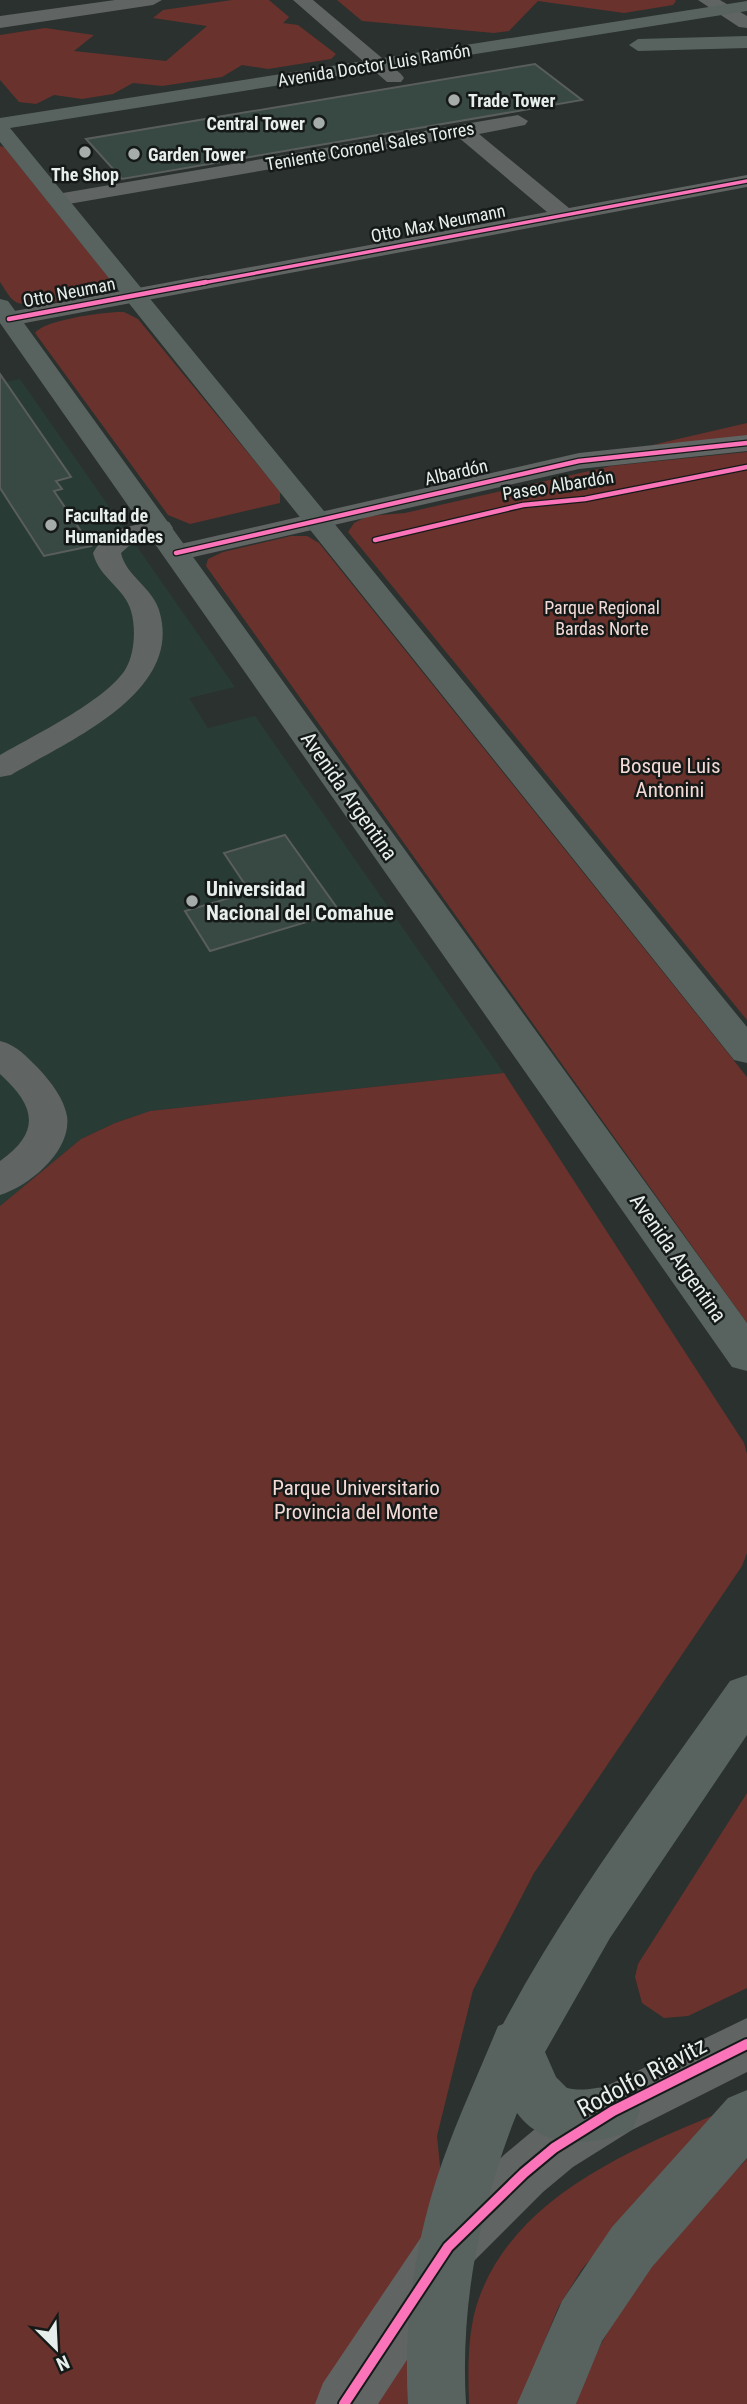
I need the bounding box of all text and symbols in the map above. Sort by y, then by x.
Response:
street label: Avenida Doctor Luis Ramón [276,39,472,91]
place label: Trade Tower [468,90,555,111]
marker: Trade Tower [446,92,462,108]
place label: Central Tower [207,113,305,134]
marker: Central Tower [311,115,327,131]
street label: Teniente Coronel Sales Torres [264,117,476,175]
marker: The Shop [77,144,93,160]
place label: Garden Tower [148,144,246,165]
marker: Garden Tower [126,146,142,162]
place label: The Shop [51,164,119,185]
street label: Otto Max Neumann [369,200,507,246]
street label: Otto Neuman [21,273,117,311]
street label: Albardón [422,455,490,489]
street label: Paseo Albardón [501,466,615,504]
place label: Facultad de Humanidades [65,505,163,547]
marker: Facultad de Humanidades [43,517,59,533]
park label: Parque Regional Bardas Norte [544,597,660,639]
street label: Avenida Argentina [296,727,402,865]
park label: Bosque Luis Antonini [620,754,721,802]
place label: Universidad Nacional del Comahue [206,877,394,925]
marker: Universidad Nacional del Comahue [184,893,200,909]
street label: Avenida Argentina [625,1189,731,1327]
park label: Parque Universitario Provincia del Monte [272,1476,440,1524]
street label: Rodolfo Riavitz [573,2031,711,2123]
north arrow [21,2313,91,2383]
text: N [53,2350,73,2376]

